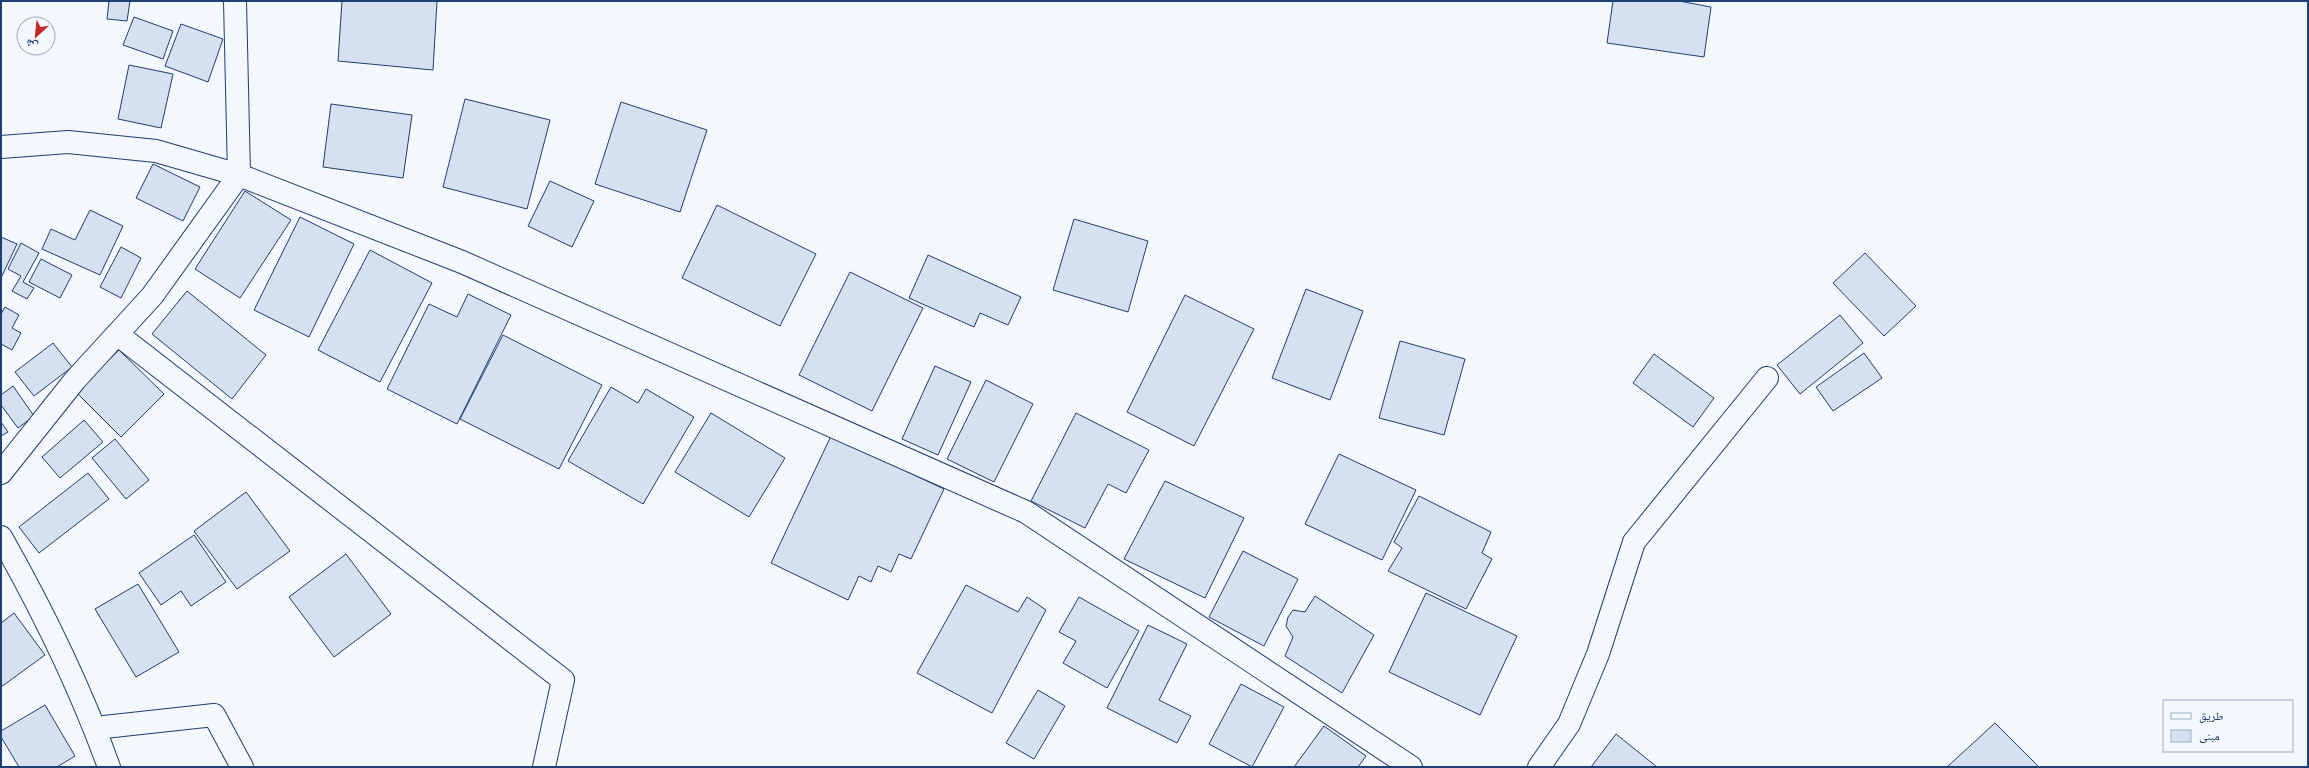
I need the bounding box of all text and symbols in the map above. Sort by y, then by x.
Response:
north arrow [16,16,56,56]
text: ش [23,35,40,54]
legend [2163,700,2293,752]
text: طريق [2199,708,2224,723]
text: مبنى [2199,728,2220,743]

